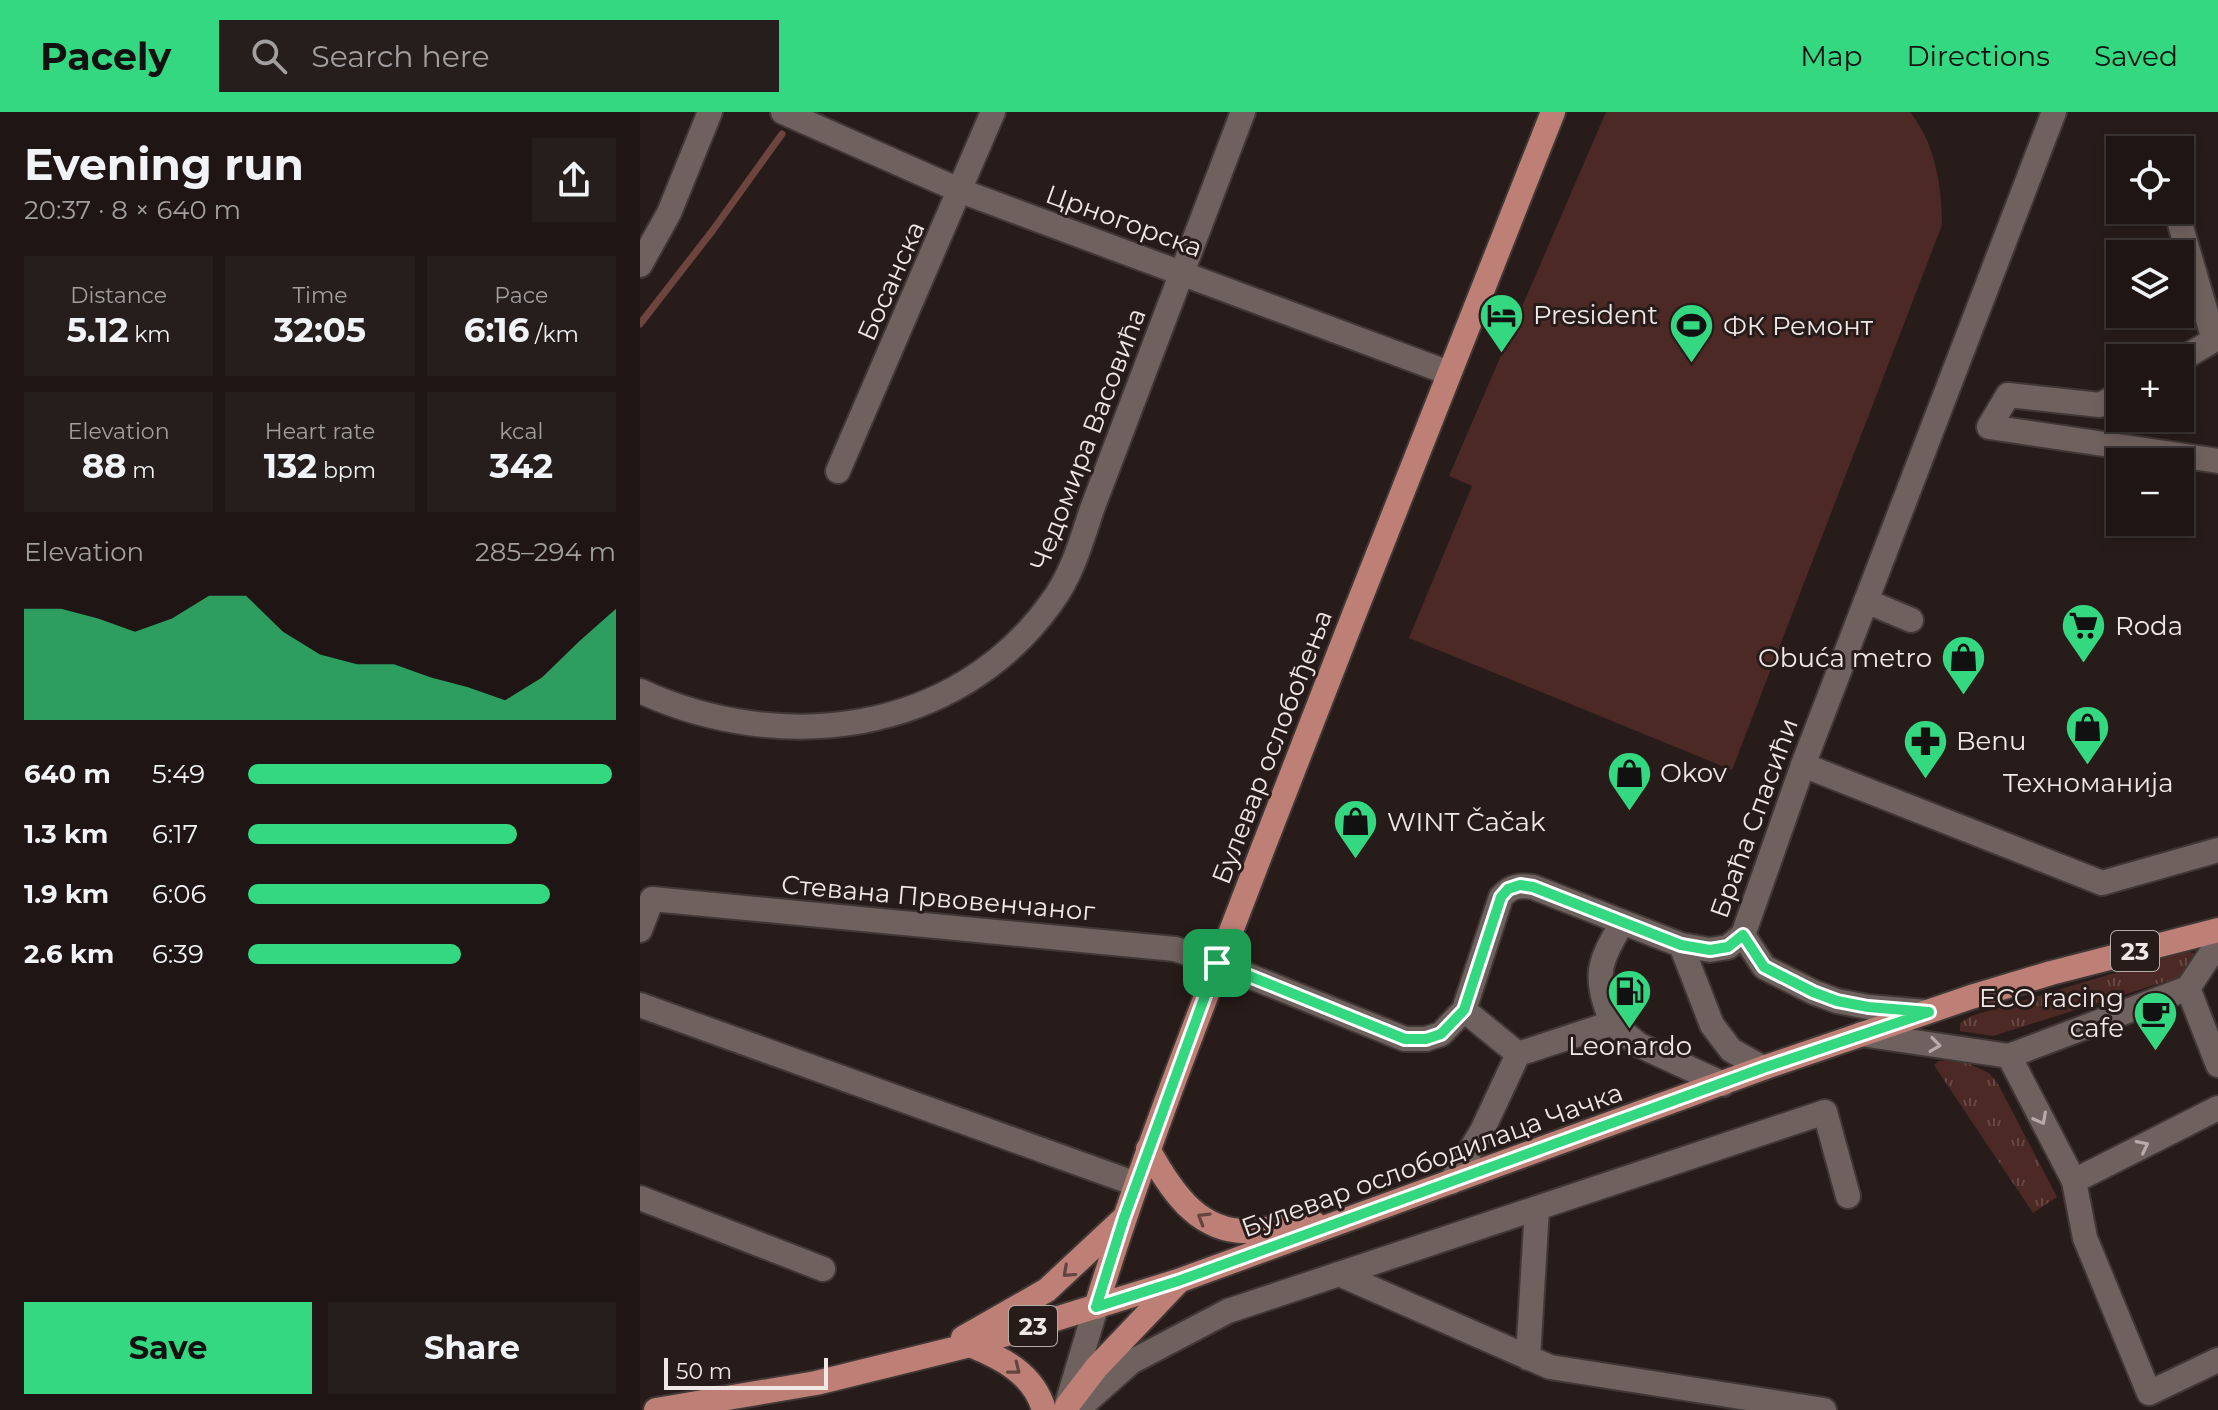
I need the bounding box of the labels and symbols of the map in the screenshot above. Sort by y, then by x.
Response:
street label: Црногорска [1041,178,1207,264]
street label: Босанска [850,216,932,346]
hotel icon: President [1478,291,1526,354]
place label: President [1533,299,1658,331]
sports icon: ФК Ремонт [1668,302,1716,365]
street label: Чедомира Васовића [1023,304,1153,574]
place label: ФК Ремонт [1723,310,1874,342]
supermarket icon: Roda [2060,602,2108,665]
street label: Булевар ослобођења [1205,605,1339,889]
place label: Roda [2115,610,2183,642]
shop icon: Obuća metro [1939,634,1987,697]
place label: Obuća metro [1758,642,1932,674]
shop icon: Техноманија [2064,704,2112,767]
street label: Браћа Спасићи [1703,714,1805,922]
pharmacy icon: Benu [1901,717,1949,780]
place label: Benu [1956,725,2026,757]
shop icon: Okov [1605,749,1653,812]
place label: Okov [1660,757,1728,789]
place label: Техноманија [2003,767,2173,799]
shop icon: WINT Čačak [1332,798,1380,861]
place label: WINT Čačak [1387,806,1546,838]
street label: Стевана Првовенчаног [780,868,1097,928]
pin [1183,929,1251,997]
road number: 23 [2111,931,2159,971]
fuel station icon: Leonardo [1606,967,1654,1030]
place label: ECO racing cafe [1979,982,2124,1044]
cafe icon: ECO racing cafe [2131,989,2179,1052]
place label: Leonardo [1568,1030,1692,1062]
one-way arrow [1928,1036,1942,1053]
street label: Булевар ослободилаца Чачка [1237,1076,1627,1244]
one-way arrow [2032,1110,2047,1125]
one-way arrow [2135,1140,2150,1156]
one-way arrow [1197,1212,1212,1228]
one-way arrow [1062,1263,1077,1277]
road number: 23 [1009,1306,1057,1346]
scale bar [664,1354,828,1390]
one-way arrow [1006,1360,1021,1374]

